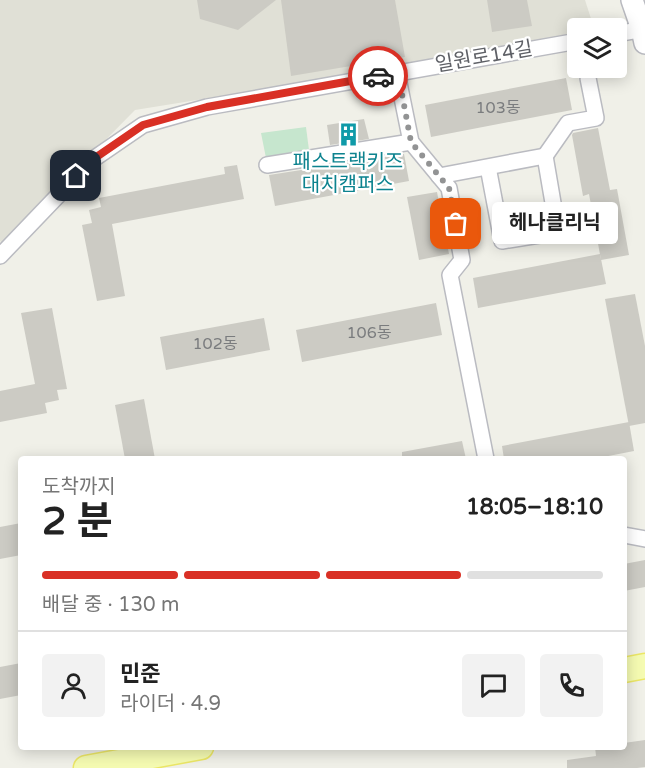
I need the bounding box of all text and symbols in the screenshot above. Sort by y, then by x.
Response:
map controls [567,18,627,78]
button: layers [567,18,627,78]
street label: 일원로14길 [433,37,535,77]
courier [348,46,408,106]
icon: car [362,60,395,93]
house number: 103동 [476,98,521,118]
building icon: 패스트랙키즈 대치캠퍼스 [335,121,361,147]
pin [50,150,101,201]
place label: 패스트랙키즈 대치캠퍼스 [293,150,403,197]
icon: home [59,159,92,192]
pin [430,198,481,249]
callout: 헤나클리닉 [492,203,618,245]
icon: bag [439,207,472,240]
text: 헤나클리닉 [509,211,601,235]
house number: 106동 [347,323,392,343]
house number: 102동 [193,334,238,354]
text: 도착까지 [42,475,116,499]
text: 18:05–18:10 [466,494,603,520]
text: 2 분 [42,498,113,545]
text: 배달 중 · 130 m [42,593,179,617]
button: person [42,654,105,717]
button: chat [462,654,525,717]
button: phone [540,654,603,717]
text: 민준 [120,661,160,687]
text: 라이더 · 4.9 [120,692,221,716]

